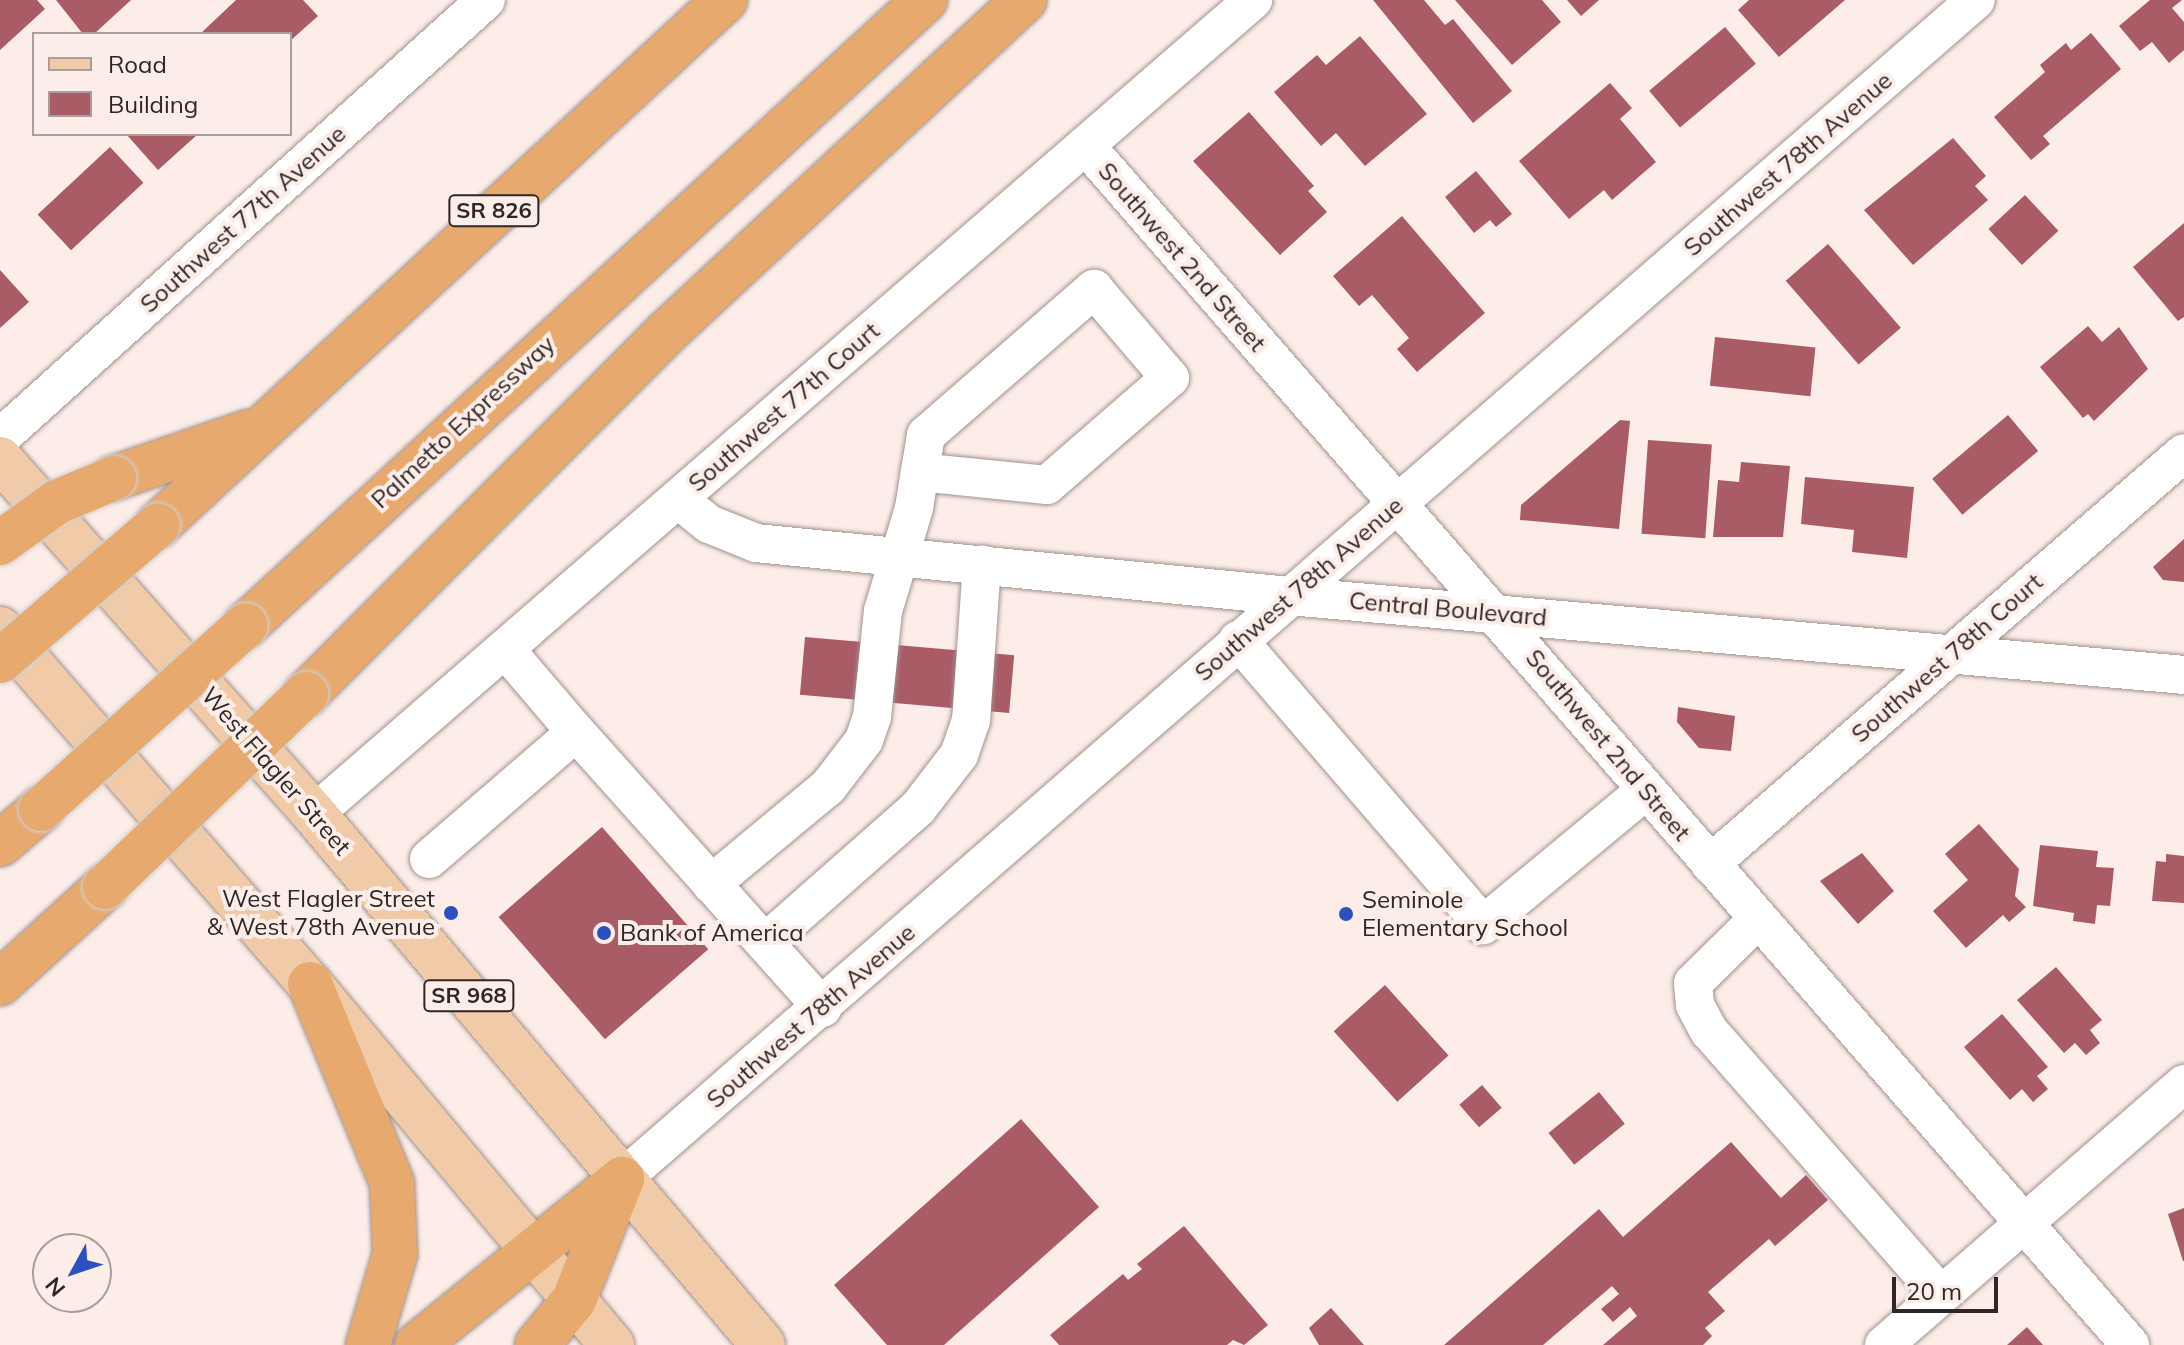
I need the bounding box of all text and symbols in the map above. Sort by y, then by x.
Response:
legend [32,32,292,136]
text: Road [108,49,167,79]
street label: Southwest 78th Avenue [1678,66,1898,262]
text: Building [108,89,198,119]
street label: Southwest 77th Avenue [134,119,352,319]
street label: Southwest 2nd Street [1092,157,1272,357]
road number: SR 826 [448,193,540,229]
street label: Southwest 77th Court [683,316,885,498]
street label: Palmetto Expressway [365,330,561,514]
street label: Southwest 78th Avenue [1189,491,1409,687]
street label: Southwest 78th Court [1846,567,2048,749]
street label: Central Boulevard [1348,586,1548,632]
street label: Southwest 2nd Street [1520,644,1696,846]
street label: West Flagler Street [195,681,357,861]
place label: West Flagler Street & West 78th Avenue [207,885,435,941]
place label: Seminole Elementary School [1362,886,1568,942]
marker: West Flagler Street & West 78th Avenue [442,904,460,922]
marker: Seminole Elementary School [1337,905,1355,923]
street label: Southwest 78th Avenue [701,918,921,1114]
place label: Bank of America [620,919,804,947]
marker: Bank of America [595,924,613,942]
road number: SR 968 [423,978,515,1014]
north arrow [32,1233,112,1313]
scale bar [1896,1261,2002,1311]
text: N [39,1272,71,1303]
text: 20 m [1906,1276,1962,1306]

